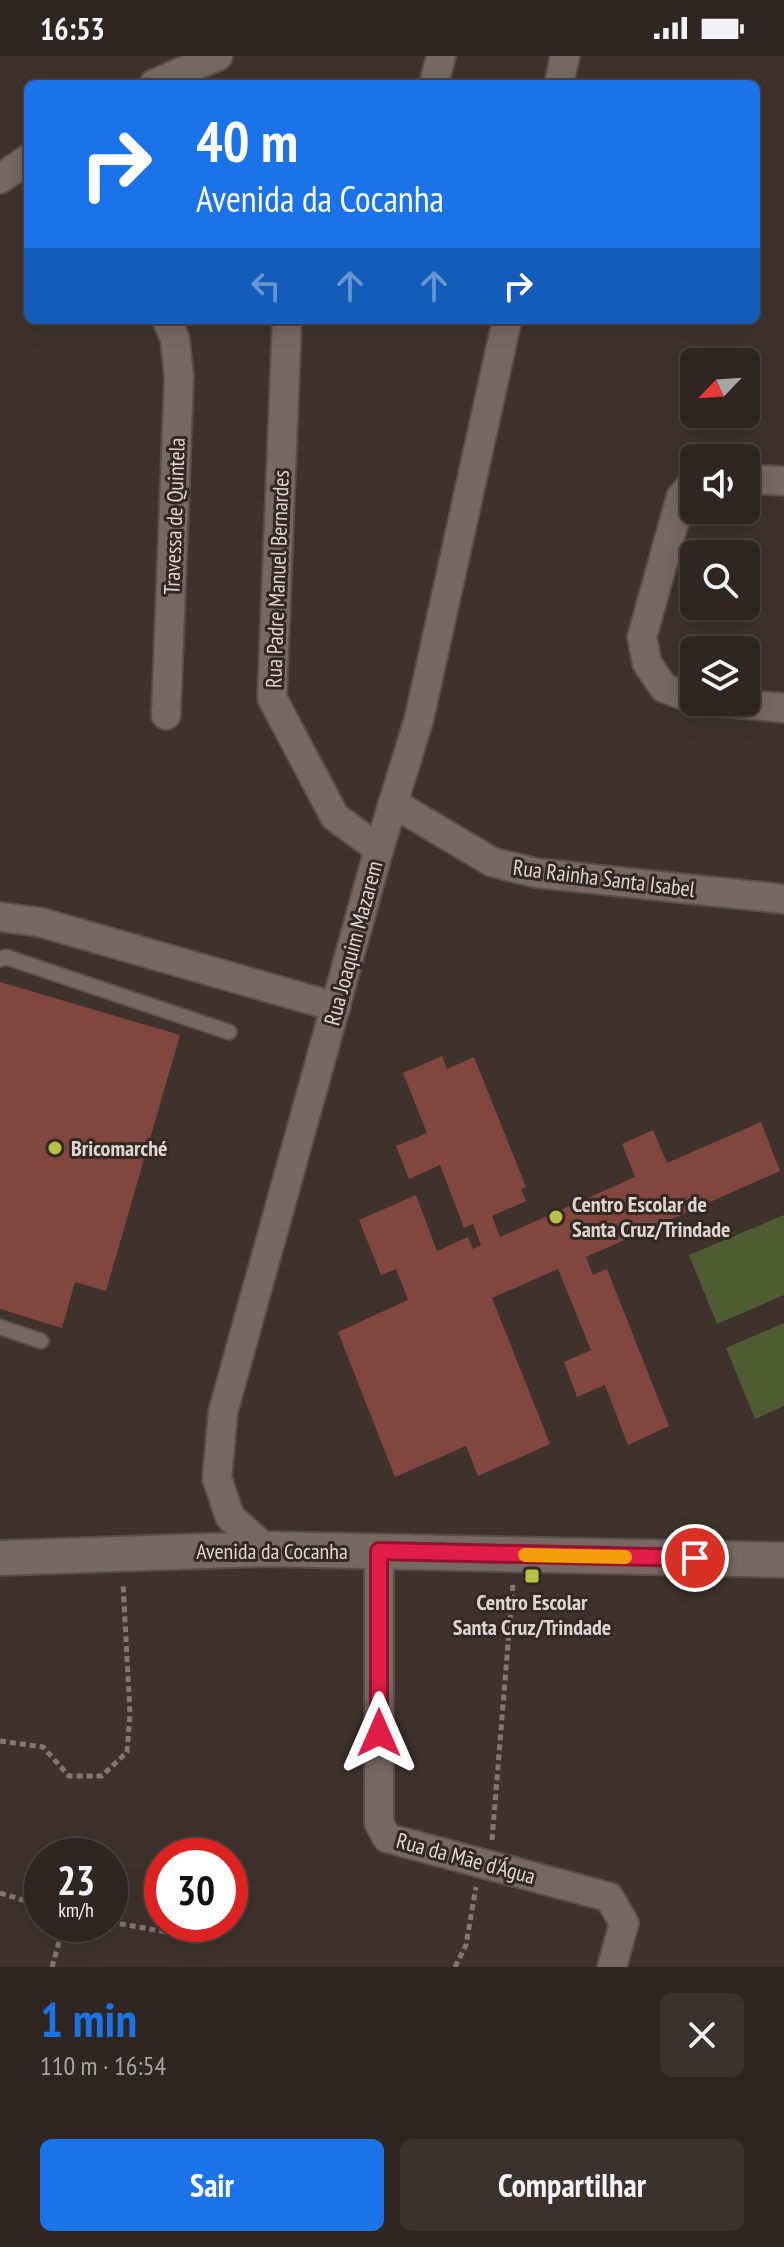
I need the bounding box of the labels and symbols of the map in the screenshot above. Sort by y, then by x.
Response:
north arrow [680,348,760,428]
street label: Travessa de Quintela [157,437,191,595]
street label: Rua Padre Manuel Bernardes [259,470,295,688]
street label: Rua Rainha Santa Isabel [511,853,697,903]
street label: Rua Joaquim Mazarem [318,858,388,1028]
place label: Bricomarché [71,1134,168,1162]
marker: Bricomarché [46,1139,64,1157]
place label: Centro Escolar de Santa Cruz/Trindade [572,1190,730,1243]
marker: Centro Escolar de Santa Cruz/Trindade [547,1208,565,1226]
pin [661,1524,729,1592]
street label: Avenida da Cocanha [196,1537,348,1565]
marker: Centro Escolar Santa Cruz/Trindade [523,1567,541,1585]
place label: Centro Escolar Santa Cruz/Trindade [453,1588,611,1641]
position arrow [337,1691,421,1775]
street label: Rua da Mãe d'Água [394,1826,538,1890]
speed limit sign: 30 [144,1838,248,1942]

